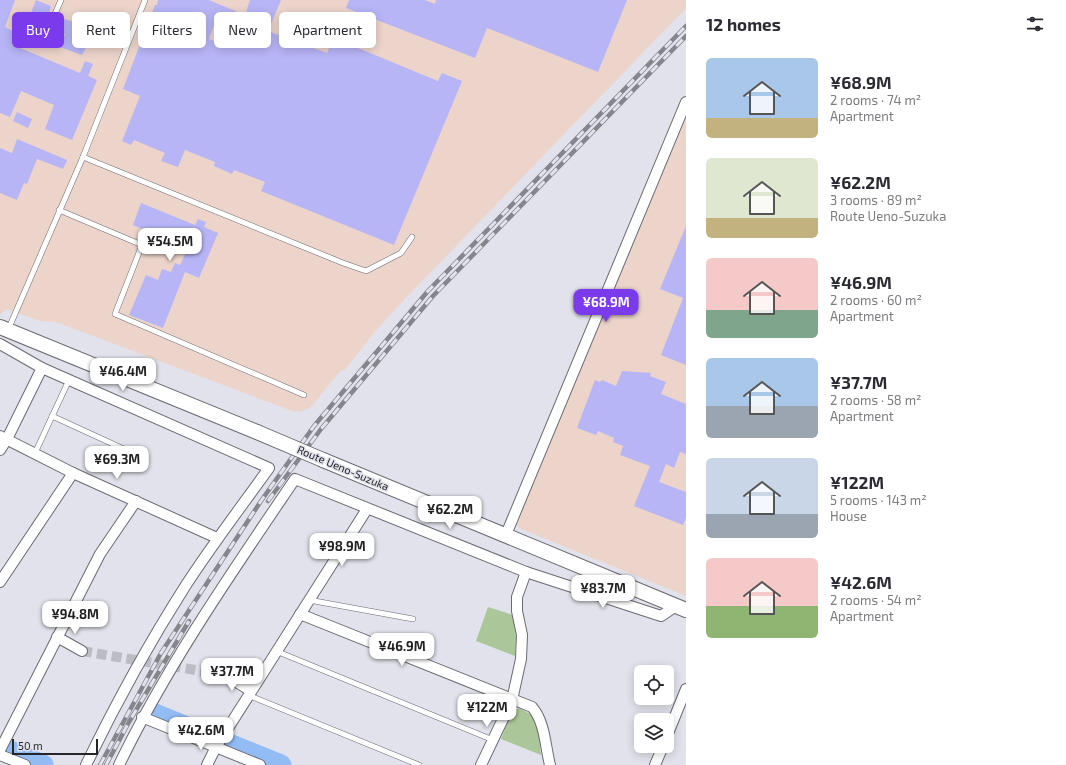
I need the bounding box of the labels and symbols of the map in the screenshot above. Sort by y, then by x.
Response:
pin: ¥54.5M [137,228,203,262]
pin: ¥68.9M [573,289,639,323]
pin: ¥46.4M [90,358,156,392]
street label: Route Ueno-Suzuka [295,442,391,493]
pin: ¥69.3M [84,446,150,480]
pin: ¥62.2M [417,496,483,530]
pin: ¥98.9M [309,533,375,567]
pin: ¥83.7M [570,575,636,609]
pin: ¥94.8M [42,601,108,635]
pin: ¥46.9M [369,633,435,667]
pin: ¥37.7M [199,658,265,692]
pin: ¥122M [459,694,515,728]
pin: ¥42.6M [168,717,234,751]
scale bar [12,737,98,756]

